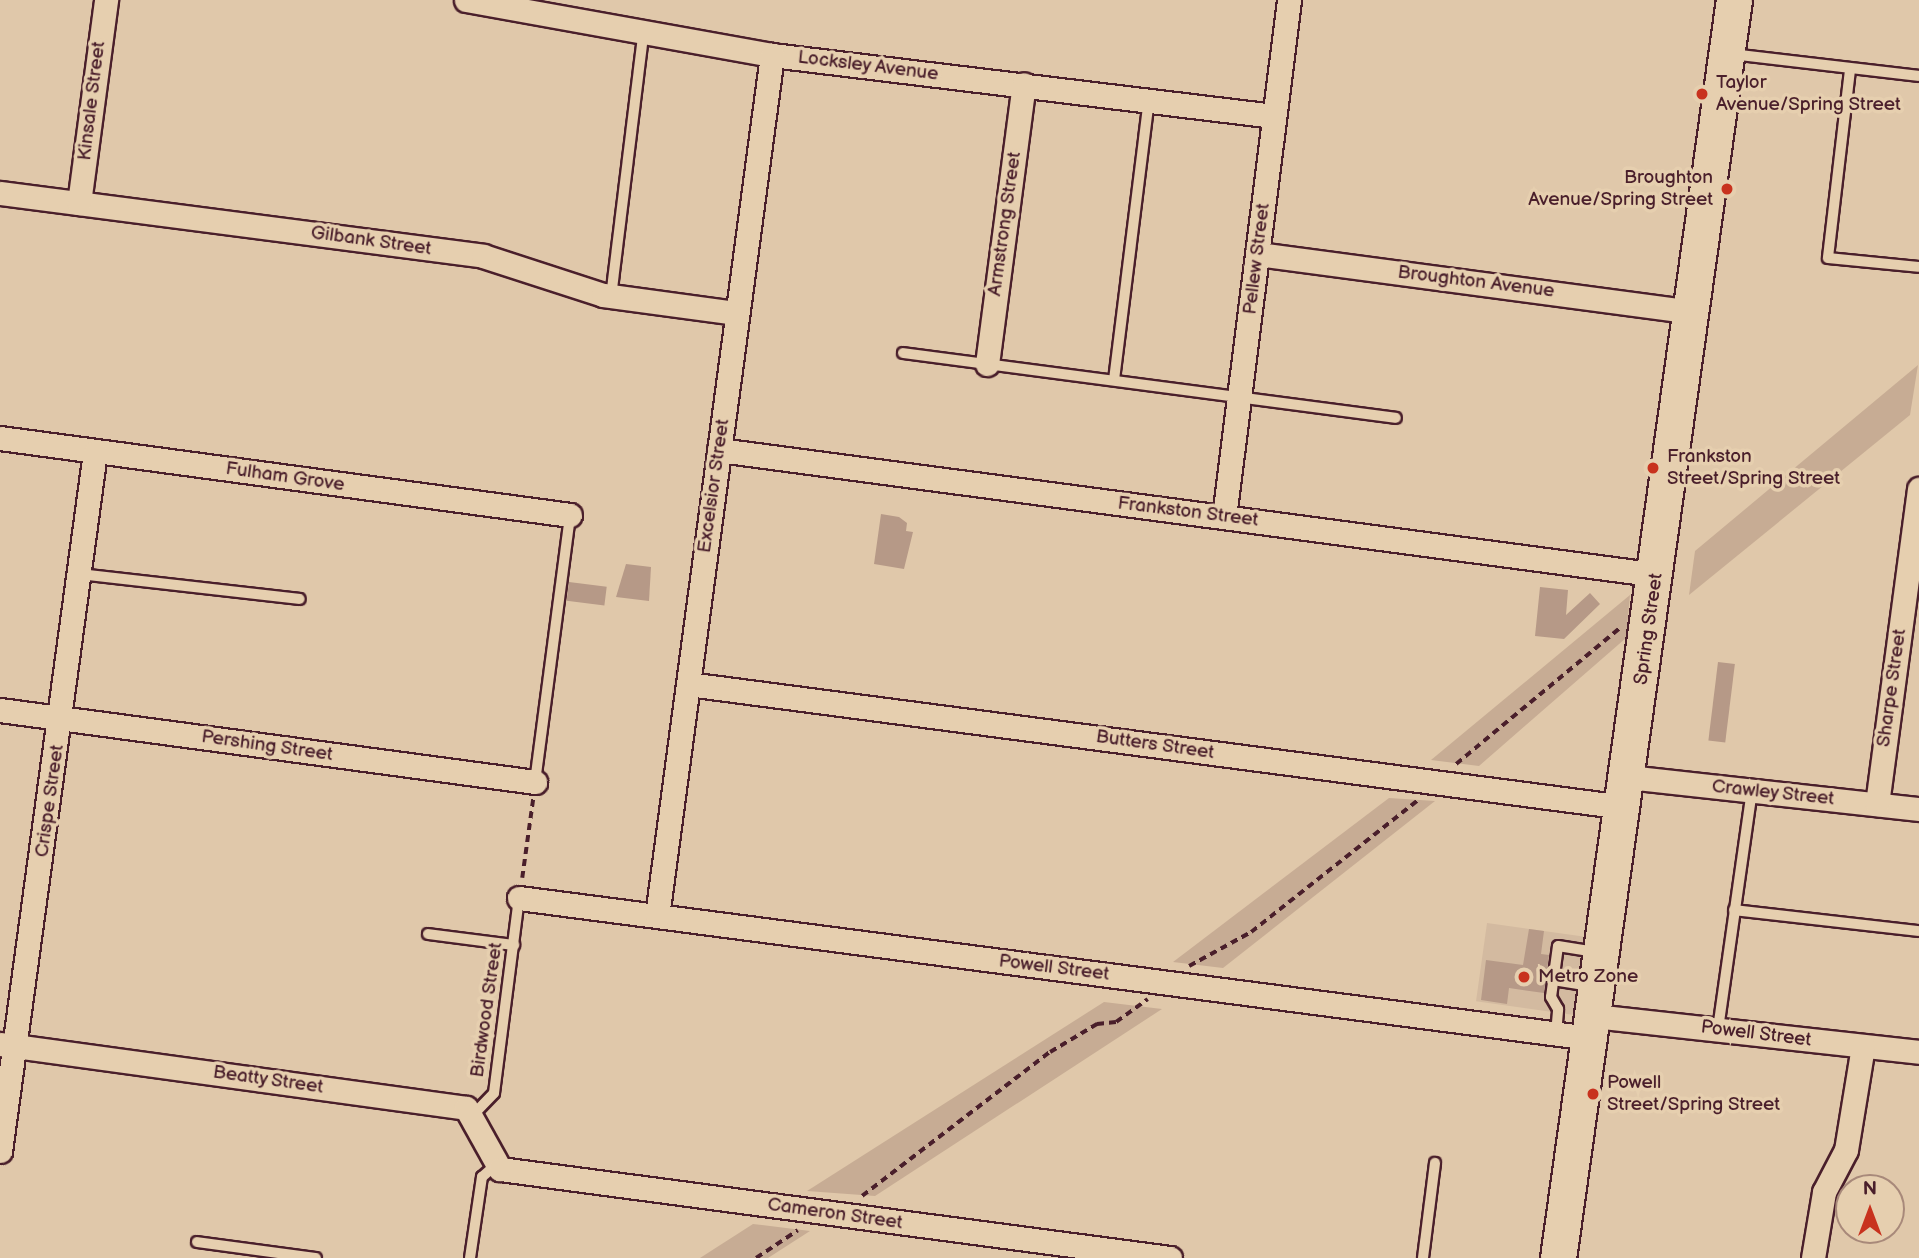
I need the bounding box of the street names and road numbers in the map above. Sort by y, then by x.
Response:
street label: Kinsale Street [73,40,111,162]
street label: Locksley Avenue [796,46,940,86]
street label: Armstrong Street [984,150,1026,298]
street label: Pellew Street [1239,202,1275,316]
street label: Gilbank Street [309,221,433,261]
street label: Broughton Avenue [1396,261,1556,303]
street label: Excelsior Street [693,417,735,555]
street label: Fulham Grove [224,457,346,497]
street label: Frankston Street [1116,492,1260,532]
street label: Spring Street [1630,572,1668,686]
street label: Sharpe Street [1872,627,1912,749]
street label: Pershing Street [200,725,334,767]
street label: Butters Street [1094,725,1216,765]
street label: Crispe Street [31,743,69,859]
street label: Crawley Street [1710,775,1836,811]
street label: Birdwood Street [466,941,508,1079]
street label: Powell Street [997,950,1111,986]
street label: Powell Street [1699,1016,1813,1052]
street label: Beatty Street [211,1061,325,1099]
street label: Cameron Street [766,1193,904,1235]

